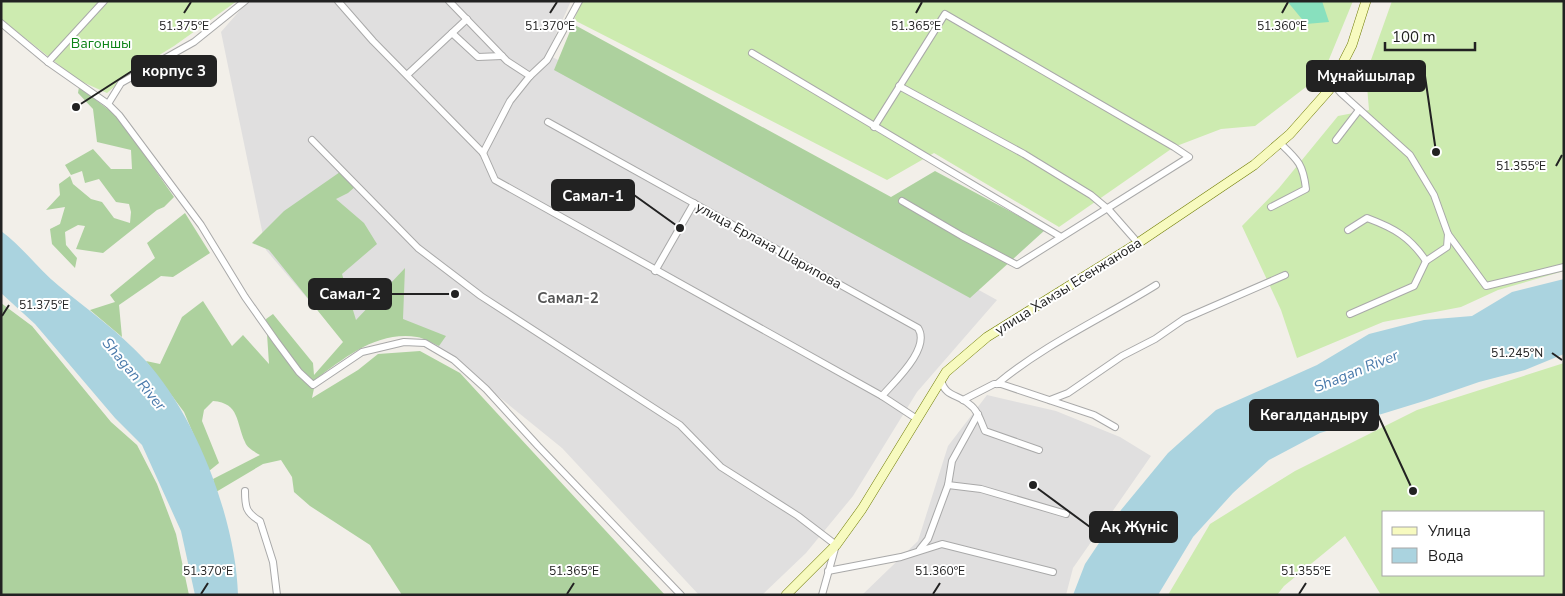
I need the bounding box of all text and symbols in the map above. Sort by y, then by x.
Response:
text: 51.375°E [159,18,209,34]
text: 51.370°E [525,18,575,34]
text: 51.365°E [891,18,941,34]
text: 51.360°E [1257,18,1307,34]
scale bar [1385,20,1475,52]
text: 100 m [1392,27,1436,47]
park label: Вагоншы [71,34,131,53]
callout: корпус 3 [132,56,216,86]
text: корпус 3 [142,61,206,81]
callout: Мұнайшылар [1307,61,1425,91]
text: Мұнайшылар [1317,66,1415,86]
text: 51.355°E [1496,158,1546,174]
callout: Самал-1 [552,180,634,210]
text: Самал-1 [562,186,624,206]
street label: улица Ерлана Шарипова [692,197,845,293]
street label: улица Хамзы Есенжанова [991,233,1145,339]
callout: Самал-2 [309,279,391,309]
text: Самал-2 [319,284,381,304]
district label: Самал-2 [537,288,599,308]
text: 51.375°E [19,297,69,313]
water label: Shagan River [98,333,171,415]
water label: Shagan River [1311,345,1402,397]
text: 51.245°N [1491,345,1543,361]
callout: Көгалдандыру [1250,400,1378,430]
text: Көгалдандыру [1260,405,1369,425]
legend [1382,511,1545,576]
callout: Ақ Жүніс [1090,512,1177,542]
text: Ақ Жүніс [1100,517,1168,537]
text: Улица [1427,521,1471,541]
text: Вода [1428,546,1464,566]
text: 51.370°E [183,563,233,579]
text: 51.365°E [549,563,599,579]
text: 51.360°E [915,563,965,579]
text: 51.355°E [1281,563,1331,579]

